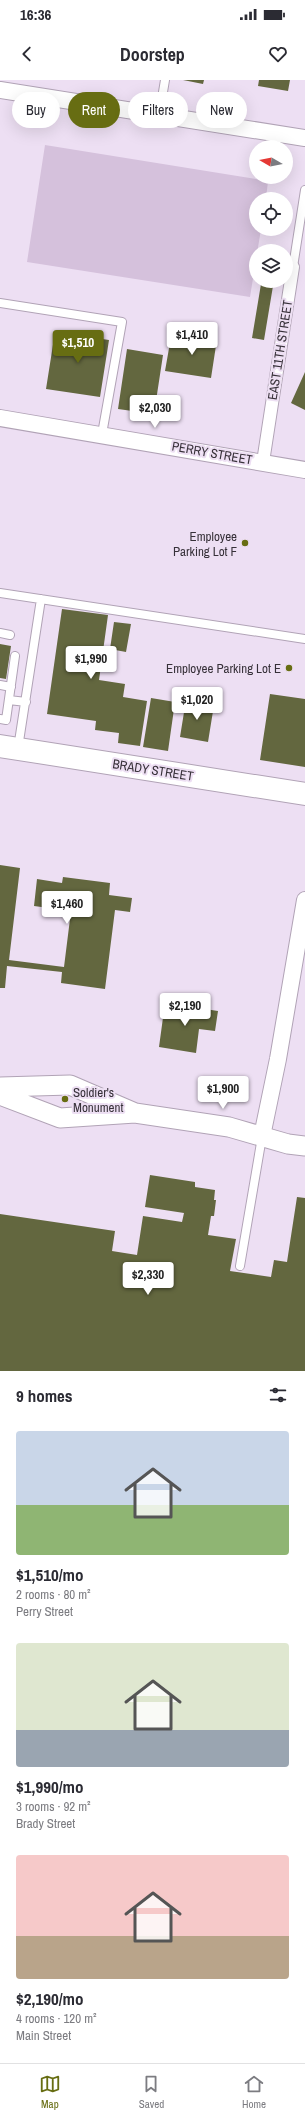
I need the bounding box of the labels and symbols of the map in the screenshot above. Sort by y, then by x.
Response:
north arrow [249,140,293,184]
street label: EAST 11TH STREET [264,298,296,401]
pin: $1,410 [159,322,225,356]
pin: $1,510 [45,330,111,364]
pin: $2,030 [122,395,188,429]
street label: PERRY STREET [170,438,254,469]
place label: Employee Parking Lot F [173,528,237,560]
marker: Employee Parking Lot F [240,538,250,548]
pin: $1,990 [58,646,124,680]
place label: Employee Parking Lot E [166,660,281,677]
marker: Employee Parking Lot E [284,663,294,673]
pin: $1,020 [164,687,230,721]
street label: BRADY STREET [111,755,195,785]
pin: $1,460 [34,891,100,925]
pin: $2,190 [152,993,218,1027]
pin: $1,900 [190,1076,256,1110]
place label: Soldier's Monument [73,1084,123,1116]
marker: Soldier's Monument [60,1094,70,1104]
pin: $2,330 [115,1262,181,1296]

